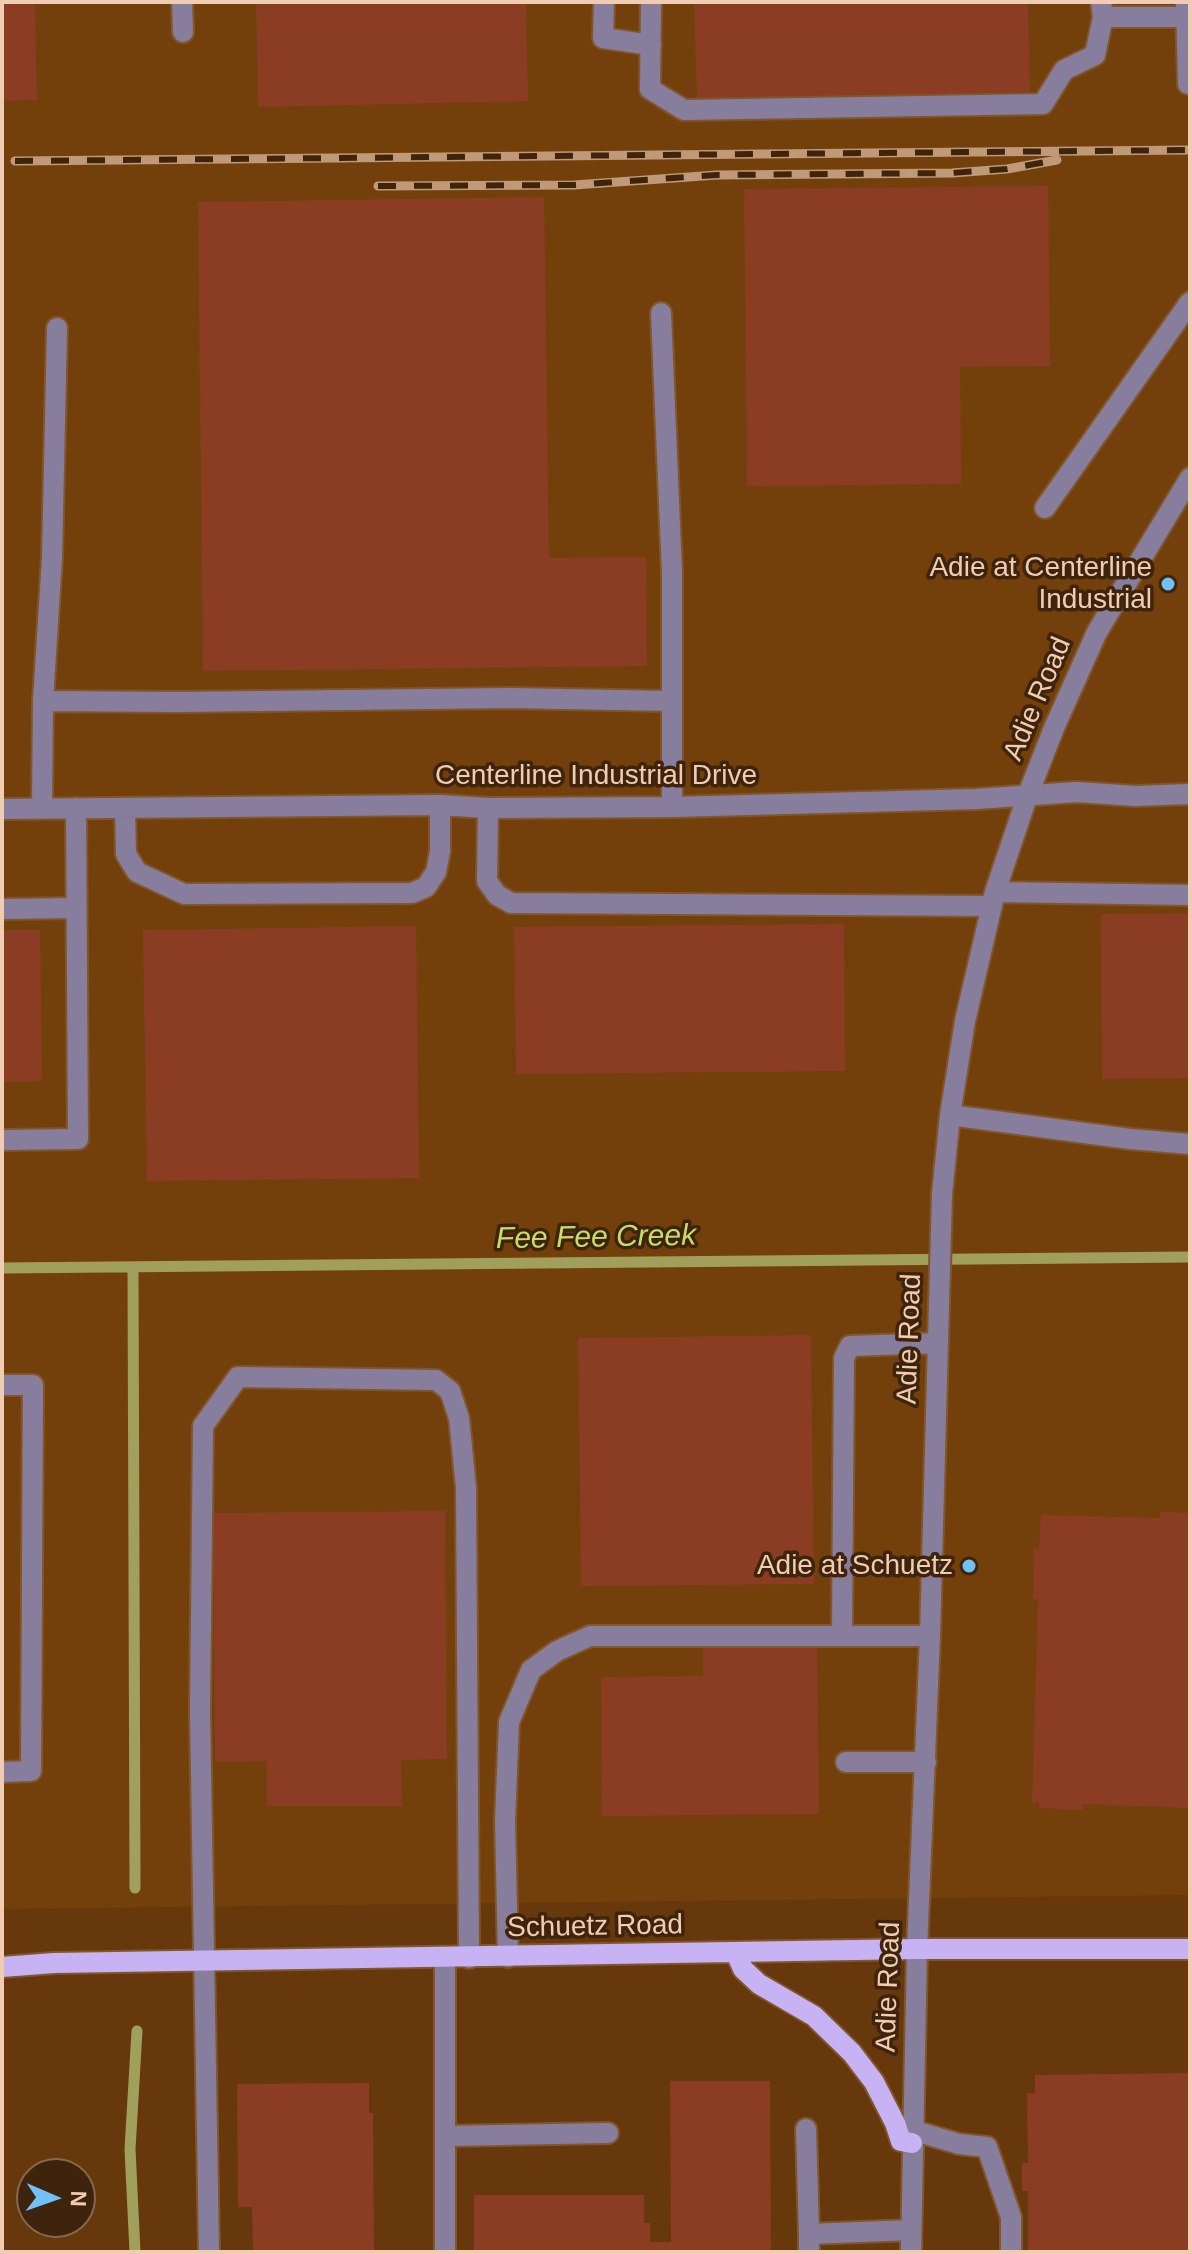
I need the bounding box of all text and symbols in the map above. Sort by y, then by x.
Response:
place label: Adie at Centerline Industrial [929,551,1152,617]
marker: Adie at Centerline Industrial [1159,575,1177,593]
street label: Adie Road [997,632,1079,766]
street label: Centerline Industrial Drive [435,759,757,793]
water label: Fee Fee Creek [496,1218,696,1258]
street label: Adie Road [891,1273,929,1405]
place label: Adie at Schuetz [757,1549,953,1583]
marker: Adie at Schuetz [960,1557,978,1575]
street label: Schuetz Road [507,1909,683,1945]
street label: Adie Road [870,1921,908,2053]
north arrow [16,2158,96,2238]
text: N [66,2190,91,2207]

